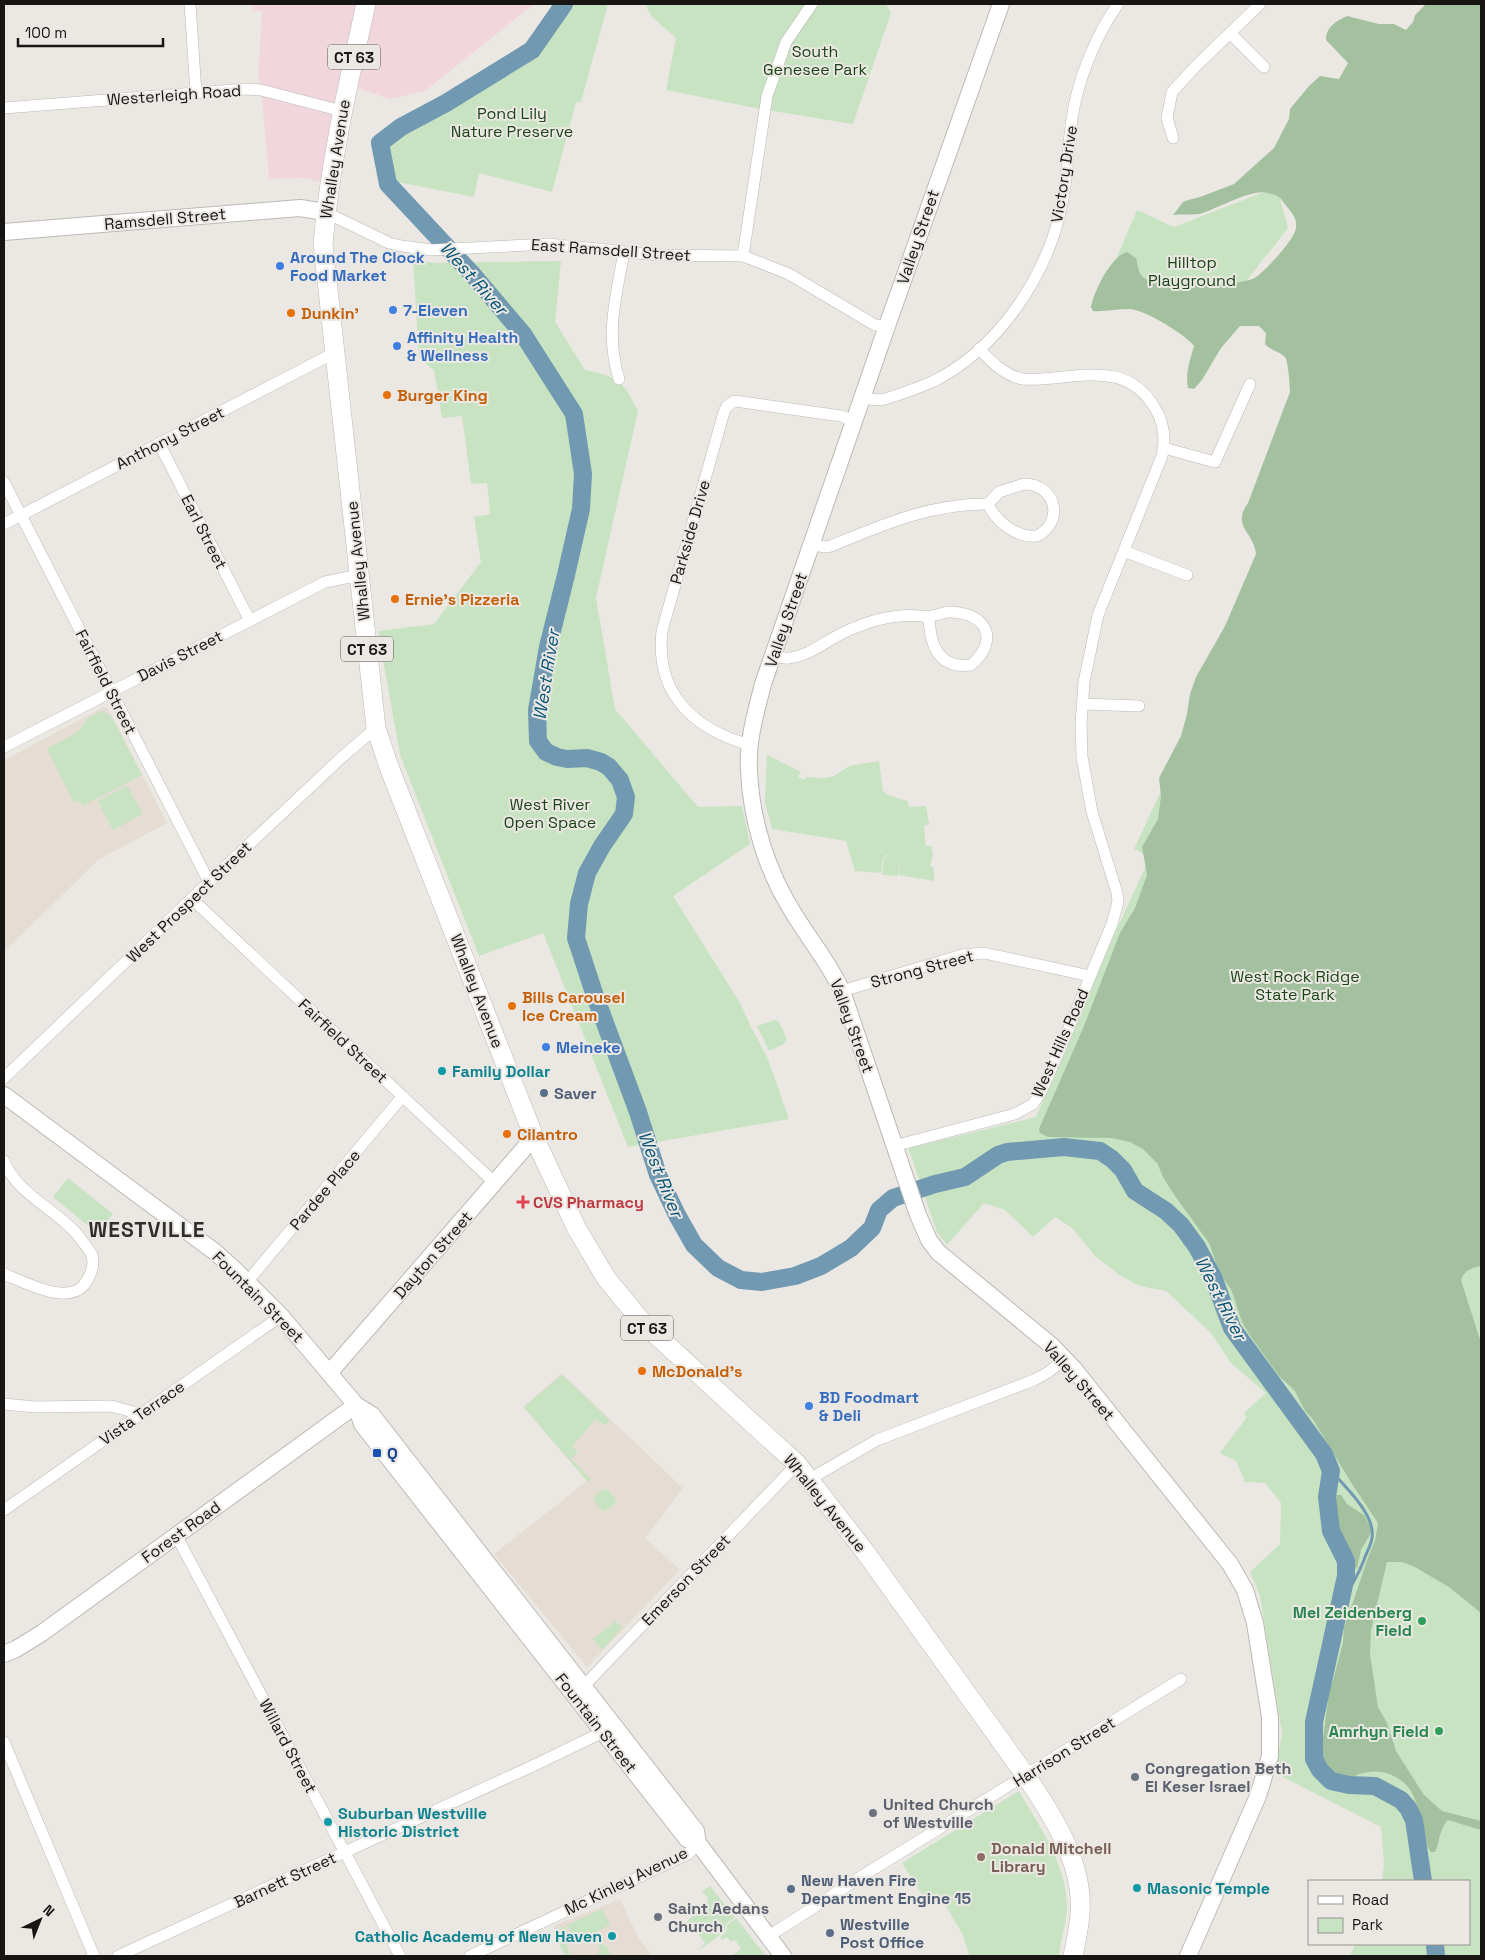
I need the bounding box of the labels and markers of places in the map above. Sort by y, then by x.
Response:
place label: Around The Clock Food Market [290,247,425,286]
marker: Around The Clock Food Market [274,260,286,272]
place label: 7-Eleven [403,300,468,321]
place label: Dunkin' [301,303,359,324]
marker: 7-Eleven [387,304,399,316]
marker: Dunkin' [285,307,297,319]
place label: Affinity Health & Wellness [407,327,518,366]
marker: Affinity Health & Wellness [391,340,403,352]
place label: Burger King [397,385,488,406]
marker: Burger King [381,389,393,401]
place label: Ernie's Pizzeria [405,589,520,610]
marker: Ernie's Pizzeria [389,593,401,605]
place label: Bills Carousel Ice Cream [522,987,625,1026]
marker: Bills Carousel Ice Cream [506,1000,518,1012]
place label: Meineke [556,1037,620,1058]
marker: Meineke [540,1041,552,1053]
place label: Family Dollar [452,1061,550,1082]
marker: Family Dollar [436,1065,448,1077]
place label: Saver [554,1083,597,1104]
marker: Saver [538,1087,550,1099]
place label: Cilantro [517,1124,578,1145]
marker: Cilantro [501,1128,513,1140]
place label: CVS Pharmacy [533,1192,644,1213]
marker: CVS Pharmacy [517,1196,529,1208]
place label: McDonald's [652,1361,742,1382]
marker: McDonald's [636,1365,648,1377]
place label: BD Foodmart & Deli [819,1387,919,1426]
marker: BD Foodmart & Deli [803,1400,815,1412]
place label: Q [387,1443,398,1464]
marker: Q [371,1447,383,1459]
place label: Mel Zeidenberg Field [1293,1602,1412,1641]
marker: Mel Zeidenberg Field [1416,1615,1428,1627]
place label: Amrhyn Field [1329,1721,1429,1742]
marker: Amrhyn Field [1433,1725,1445,1737]
place label: Congregation Beth El Keser Israel [1145,1758,1291,1797]
marker: Congregation Beth El Keser Israel [1129,1771,1141,1783]
place label: United Church of Westville [883,1794,994,1833]
place label: Suburban Westville Historic District [338,1803,487,1842]
marker: United Church of Westville [867,1807,879,1819]
marker: Suburban Westville Historic District [322,1816,334,1828]
place label: Donald Mitchell Library [991,1838,1111,1877]
marker: Donald Mitchell Library [975,1851,987,1863]
place label: New Haven Fire Department Engine 15 [801,1870,971,1909]
place label: Masonic Temple [1147,1878,1270,1899]
marker: Masonic Temple [1131,1882,1143,1894]
marker: New Haven Fire Department Engine 15 [785,1883,797,1895]
place label: Saint Aedans Church [668,1898,769,1937]
marker: Saint Aedans Church [652,1911,664,1923]
place label: Westville Post Office [840,1914,924,1953]
place label: Catholic Academy of New Haven [355,1926,602,1947]
marker: Westville Post Office [824,1927,836,1939]
marker: Catholic Academy of New Haven [606,1930,618,1942]

